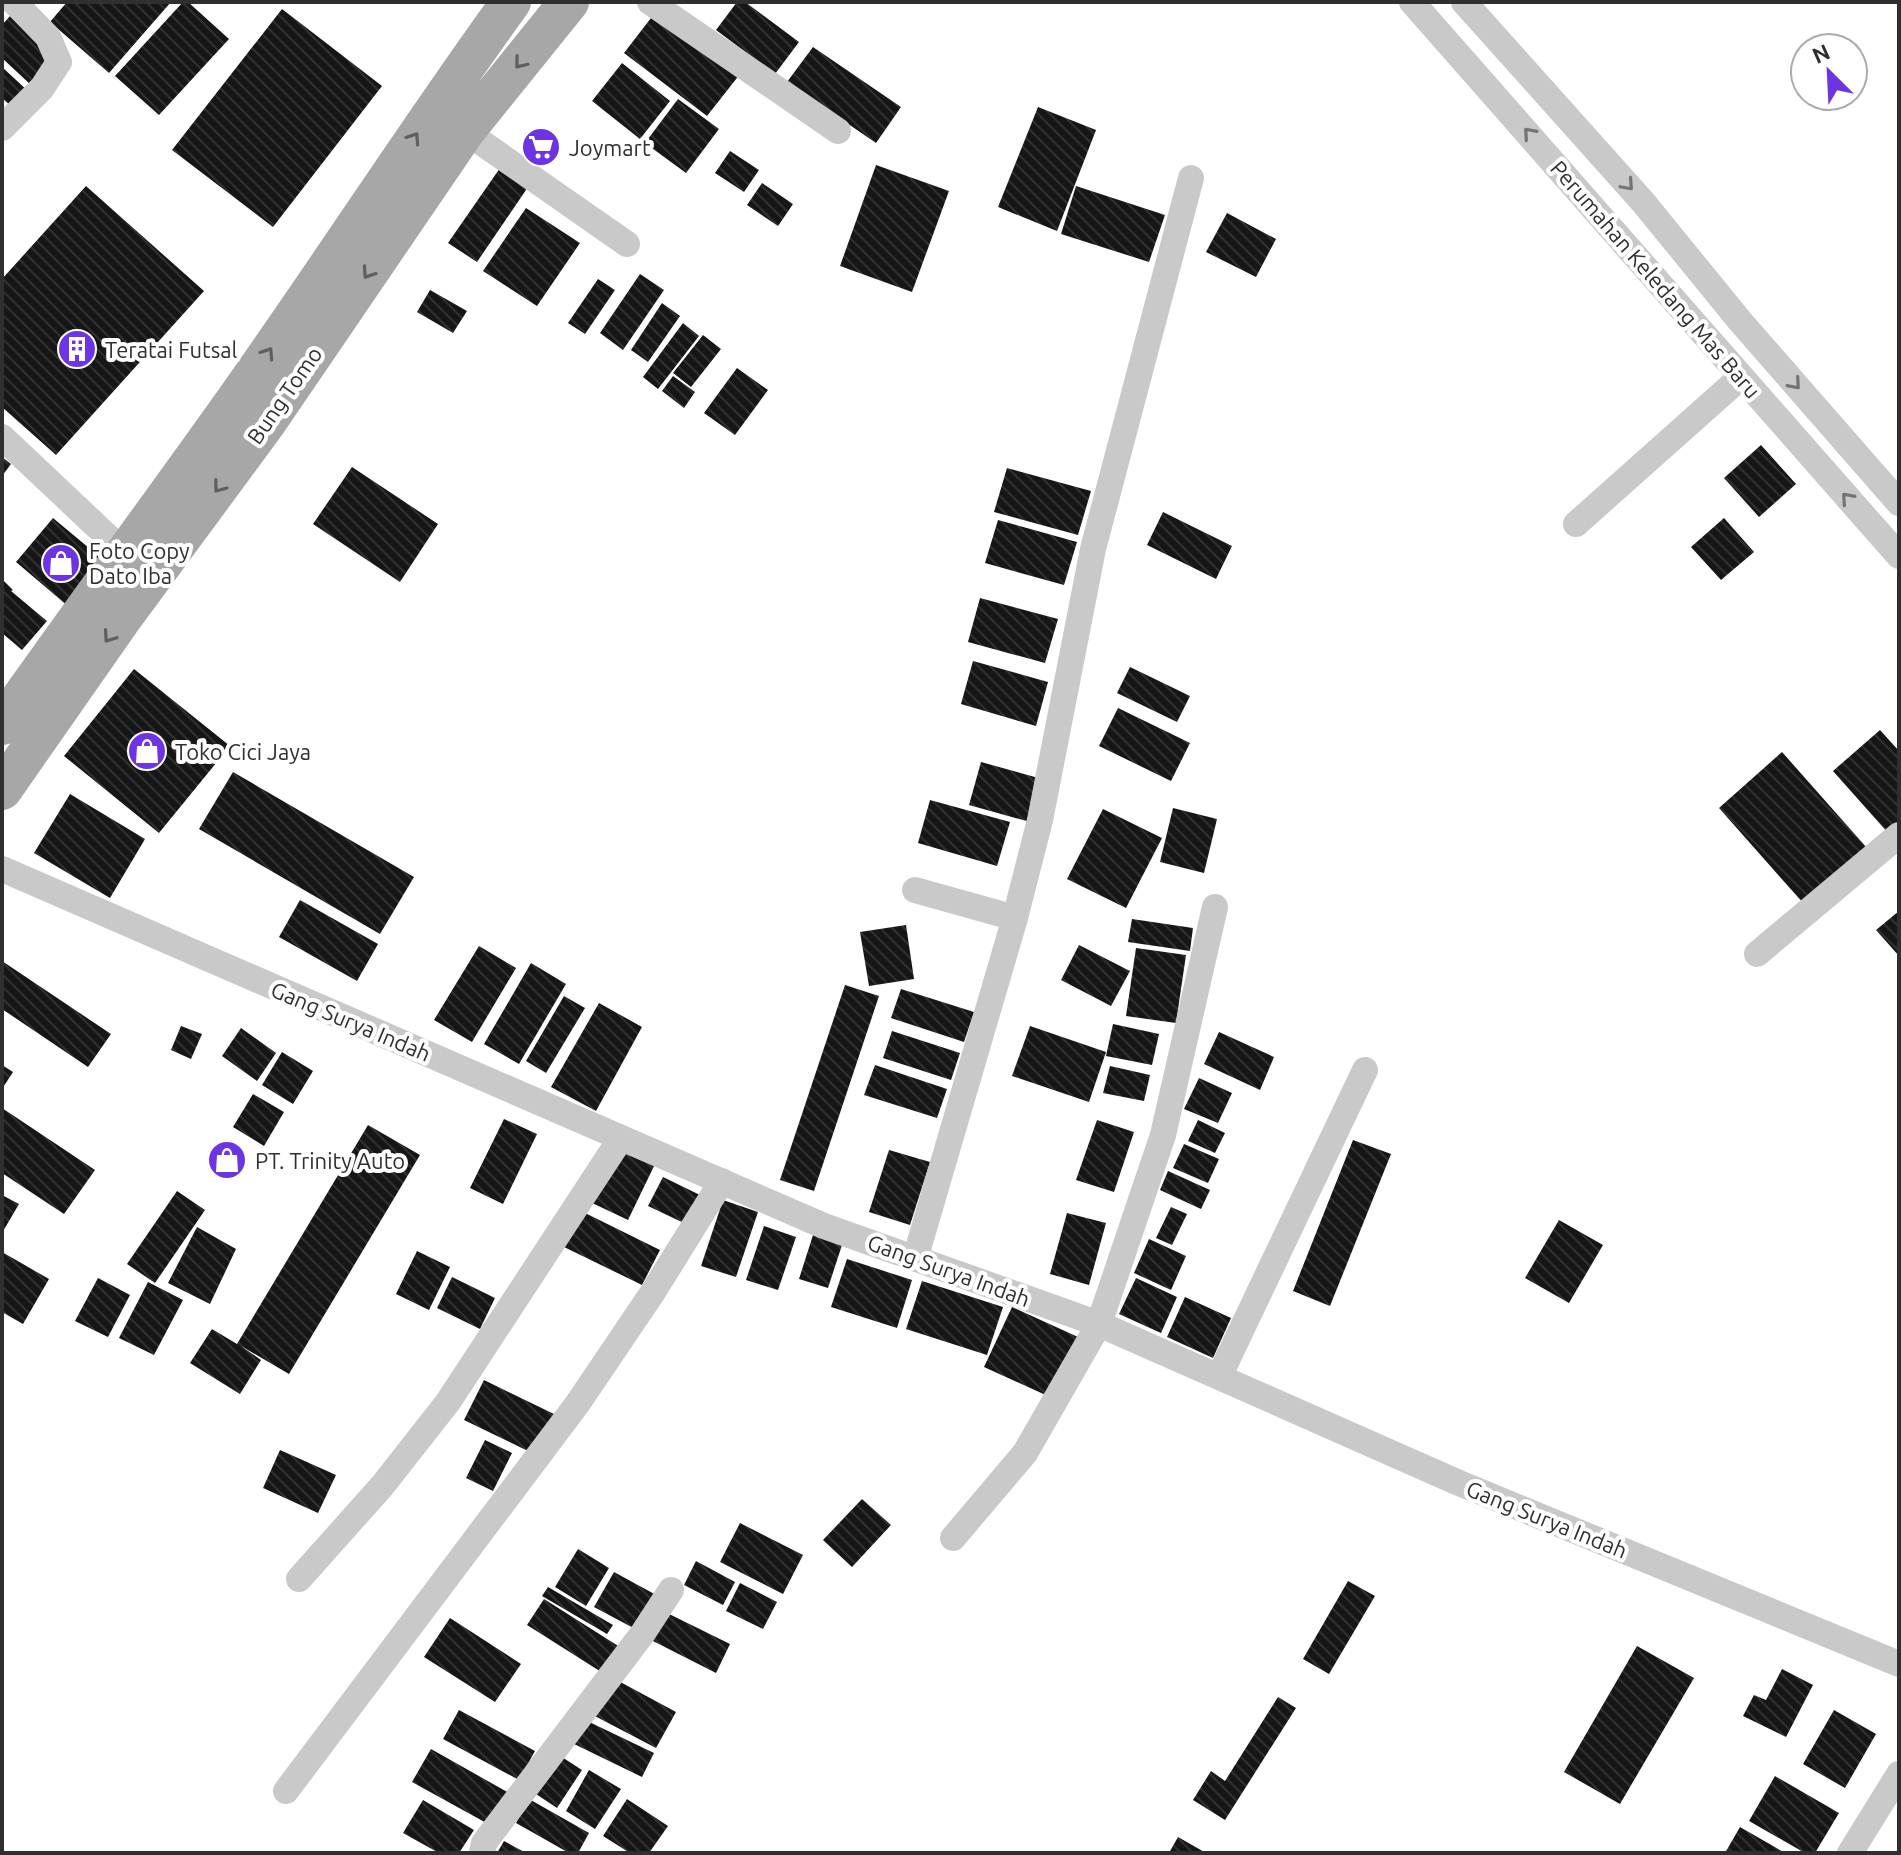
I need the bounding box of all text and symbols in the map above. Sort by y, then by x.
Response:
north arrow [1789,32,1869,112]
text: N [1808,39,1833,68]
one-way arrow [515,54,530,68]
supermarket icon: Joymart [520,126,562,168]
one-way arrow [1524,128,1539,143]
one-way arrow [404,132,419,146]
place label: Joymart [569,135,651,160]
street label: Perumahan Keledang Mas Baru [1546,155,1766,403]
one-way arrow [1618,176,1632,191]
one-way arrow [363,265,378,279]
building icon: Teratai Futsal [56,328,98,370]
place label: Teratai Futsal [105,337,238,362]
street label: Bung Tomo [241,342,327,448]
one-way arrow [258,347,273,362]
one-way arrow [1785,375,1800,390]
one-way arrow [214,478,229,492]
one-way arrow [1843,492,1857,507]
place label: Foto Copy Dato Iba [89,538,190,588]
shop icon: Foto Copy Dato Iba [40,542,82,584]
one-way arrow [104,628,119,642]
shop icon: Toko Cici Jaya [126,730,168,772]
place label: Toko Cici Jaya [175,739,311,764]
street label: Gang Surya Indah [267,976,435,1066]
shop icon: PT. Trinity Auto [206,1139,248,1181]
place label: PT. Trinity Auto [255,1148,405,1173]
street label: Gang Surya Indah [864,1229,1034,1311]
street label: Gang Surya Indah [1463,1475,1631,1563]

